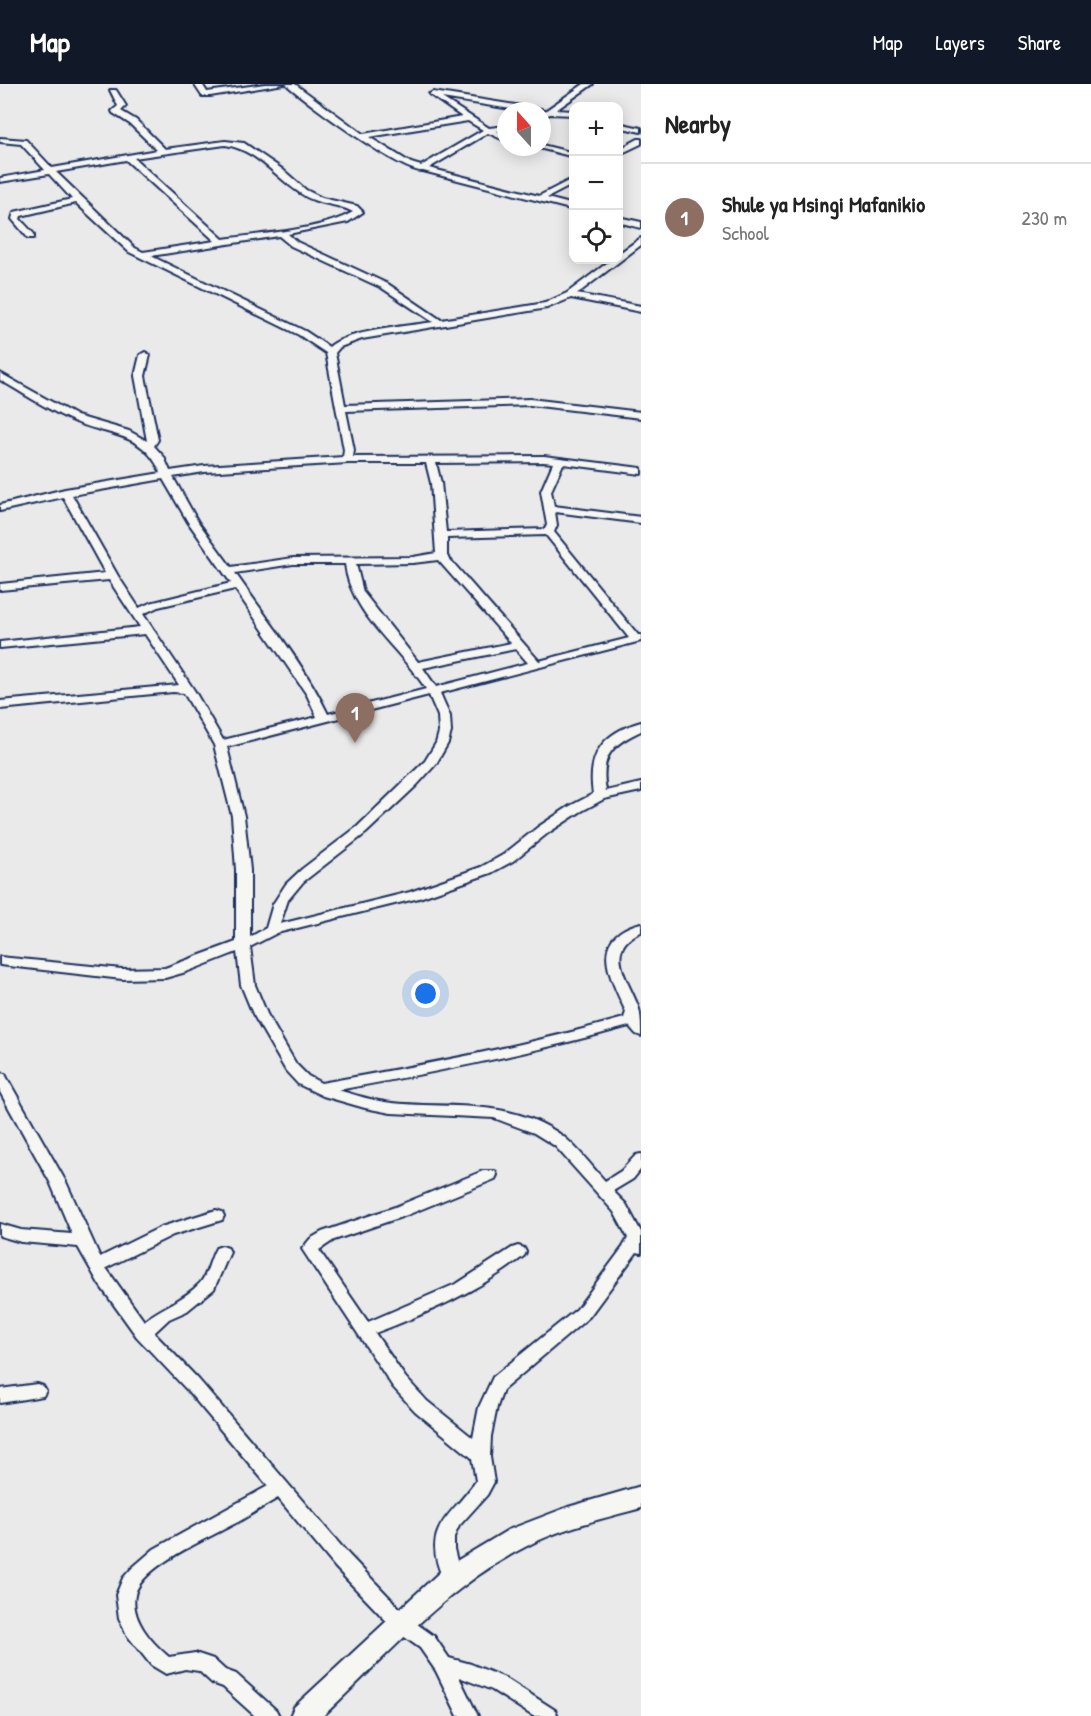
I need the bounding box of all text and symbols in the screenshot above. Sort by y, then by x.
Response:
text: Map [30,23,70,61]
text: Map [873,28,902,57]
text: Layers [935,28,985,57]
text: Share [1018,28,1061,57]
north arrow [497,102,551,156]
map controls [569,102,623,264]
button: + [569,102,623,156]
text: Nearby [665,106,731,141]
button: − [569,156,623,210]
text: Shule ya Msingi Mafanikio [722,189,925,219]
text: 1 [681,204,688,231]
text: 230 m [1022,204,1067,231]
button: locate [569,210,623,264]
text: School [722,219,769,246]
pin: 1 [336,694,374,743]
your location [411,979,440,1008]

